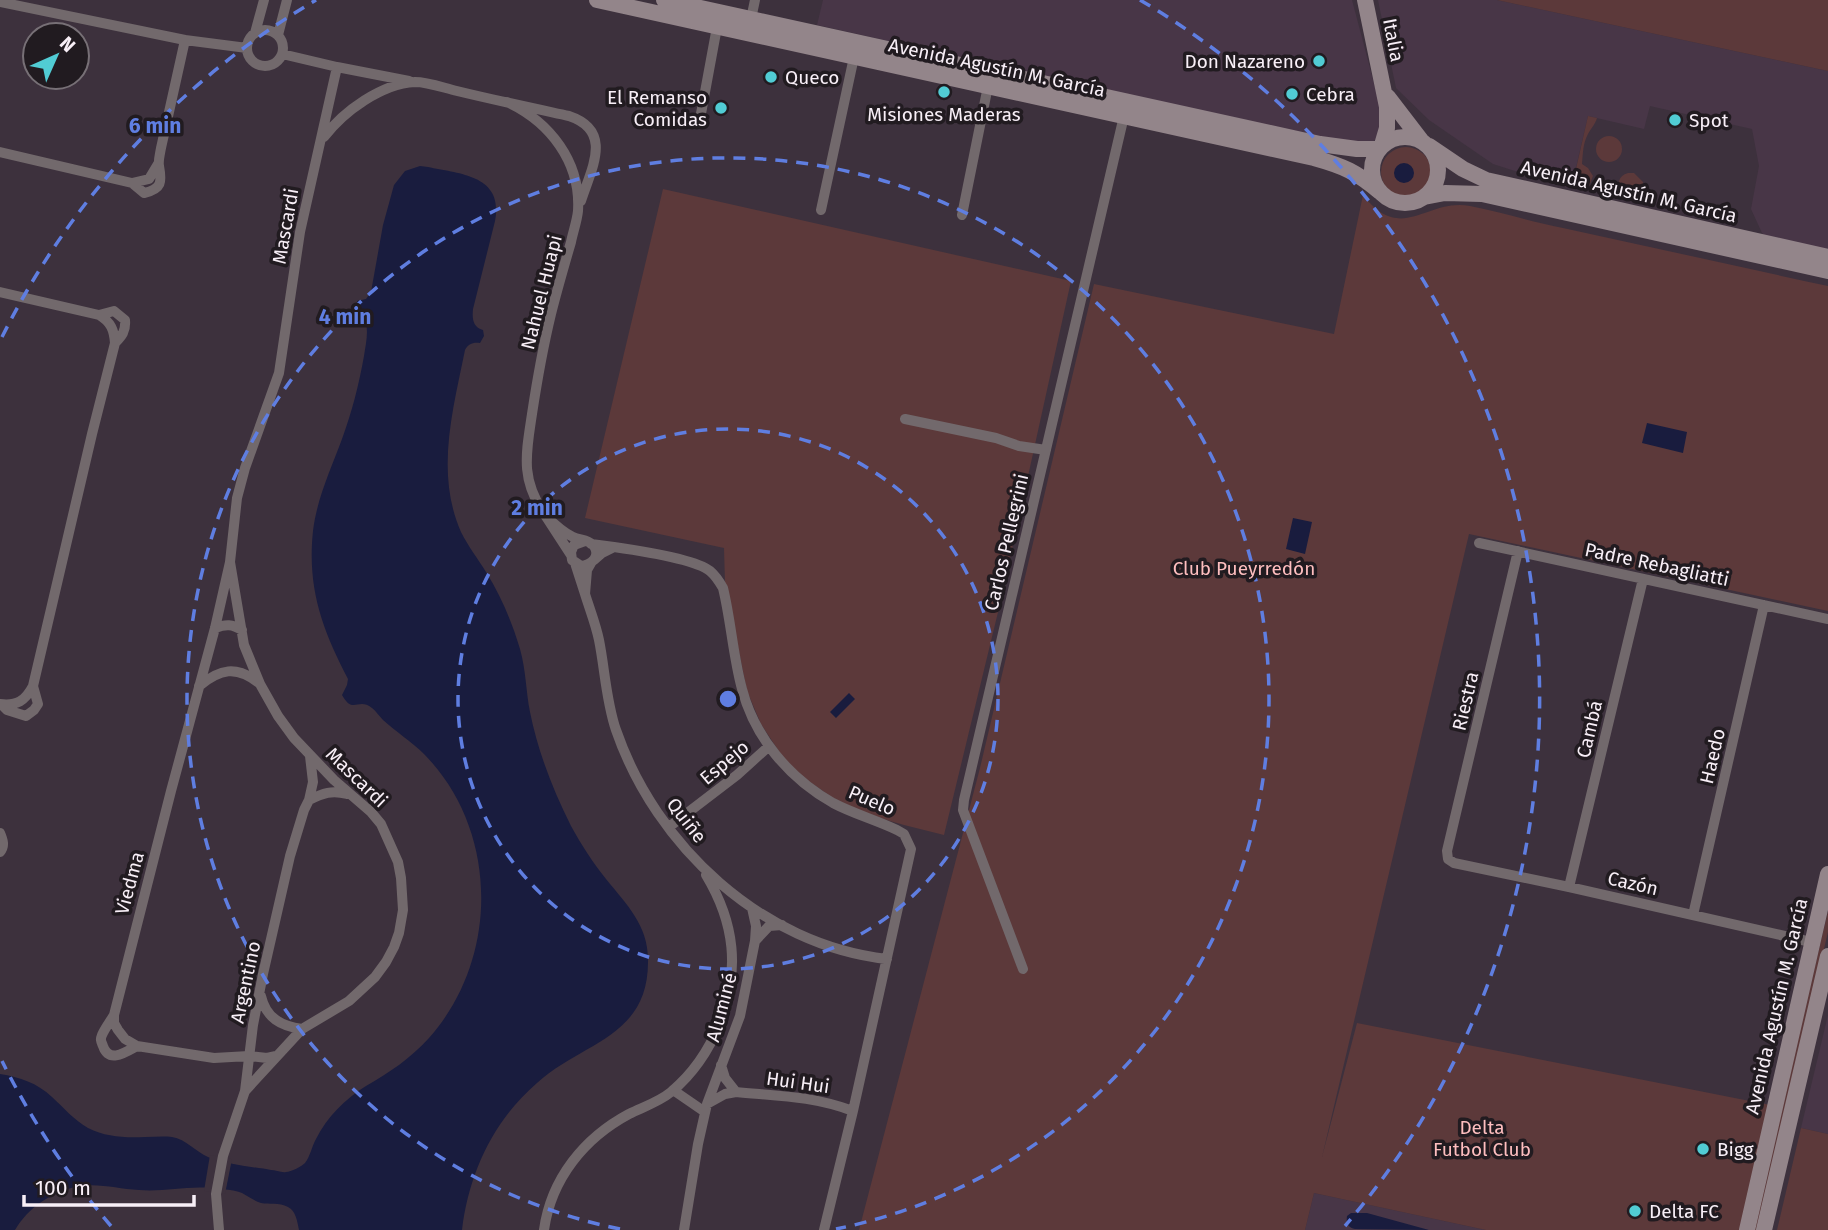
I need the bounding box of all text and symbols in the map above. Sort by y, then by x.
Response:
street label: Italia [1378,16,1409,64]
north arrow [21,21,91,91]
text: N [55,32,80,57]
street label: Avenida Agustín M. García [886,33,1107,102]
place label: Don Nazareno [1184,50,1305,73]
marker: Don Nazareno [1311,53,1327,69]
place label: Queco [785,66,839,89]
marker: Queco [763,69,779,85]
place label: Cebra [1306,83,1355,106]
marker: Misiones Maderas [936,84,952,100]
place label: El Remanso Comidas [607,86,707,131]
marker: Cebra [1284,86,1300,102]
marker: El Remanso Comidas [713,100,729,116]
place label: Misiones Maderas [867,103,1021,126]
place label: Spot [1689,109,1729,132]
marker: Spot [1667,112,1683,128]
text: 6 min [129,113,181,139]
street label: Avenida Agustín M. García [1519,155,1739,228]
street label: Mascardi [268,186,303,266]
street label: Nahuel Huapi [516,232,567,352]
text: 4 min [319,304,371,330]
street label: Carlos Pellegrini [980,471,1033,613]
text: 2 min [511,495,563,521]
street label: Padre Rebagliatti [1583,538,1731,591]
park label: Club Pueyrredón [1173,557,1315,580]
street label: Riestra [1448,669,1483,733]
centre of rings [716,687,740,711]
street label: Cambá [1572,698,1607,760]
street label: Haedo [1695,726,1730,786]
street label: Espejo [695,735,754,790]
street label: Mascardi [321,743,392,812]
street label: Puelo [845,780,899,821]
street label: Quiñe [662,793,711,848]
street label: Viedma [110,849,149,917]
street label: Cazón [1605,867,1660,900]
street label: Avenida Agustín M. García [1740,896,1813,1116]
street label: Argentino [226,939,265,1025]
street label: Aluminé [701,970,742,1044]
street label: Hui Hui [765,1067,831,1098]
park label: Delta Futbol Club [1433,1116,1531,1161]
place label: Bigg [1717,1138,1754,1161]
marker: Bigg [1695,1141,1711,1157]
scale bar [24,1164,194,1208]
text: 100 m [35,1175,91,1201]
place label: Delta FC [1649,1200,1719,1223]
marker: Delta FC [1627,1203,1643,1219]

